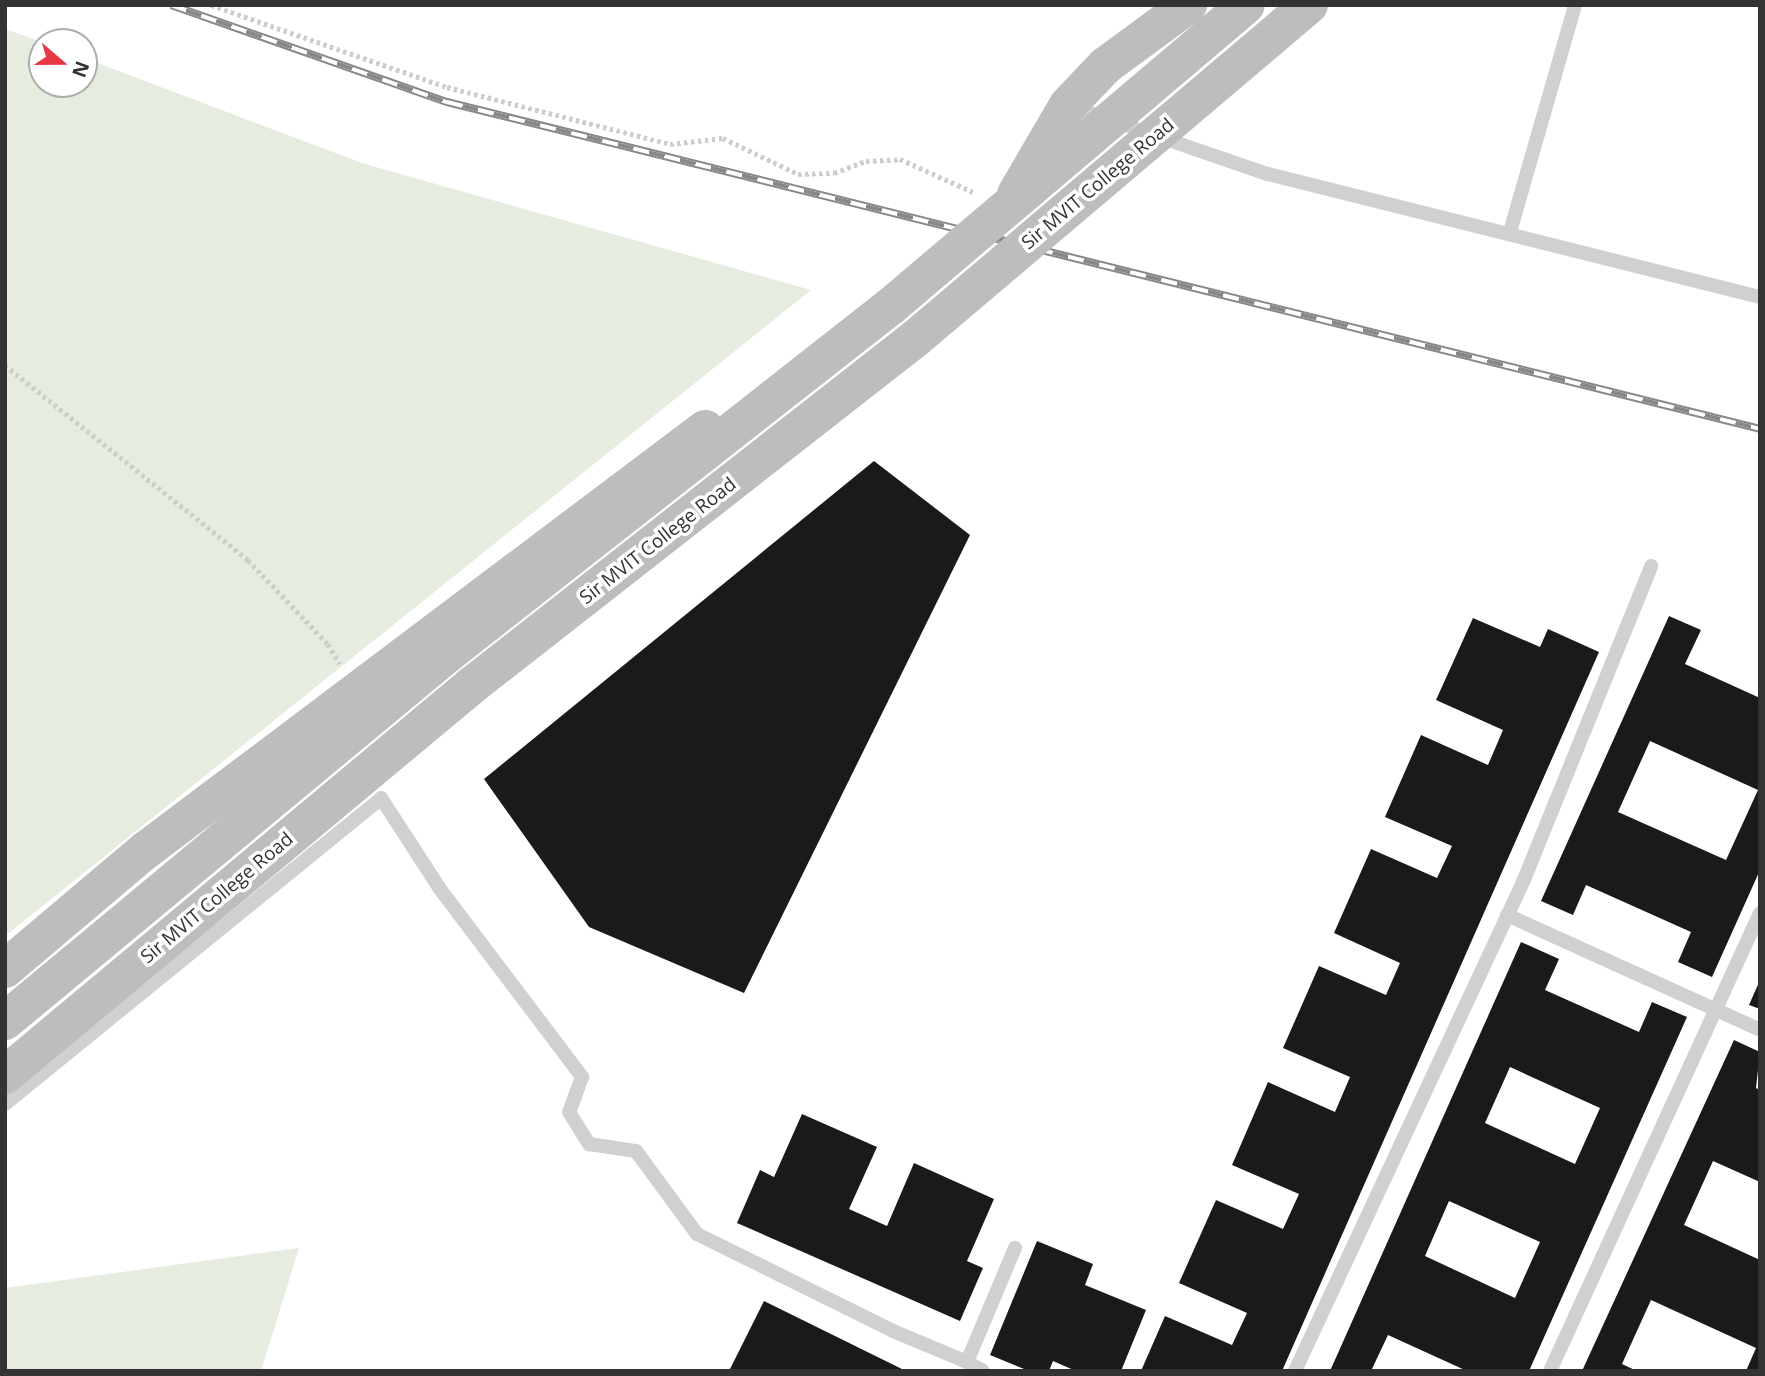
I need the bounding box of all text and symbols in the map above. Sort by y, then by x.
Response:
north arrow [28,28,98,98]
text: N [66,58,96,81]
street label: Sir MVIT College Road [1017,114,1179,254]
street label: Sir MVIT College Road [575,473,741,609]
street label: Sir MVIT College Road [136,828,298,968]

